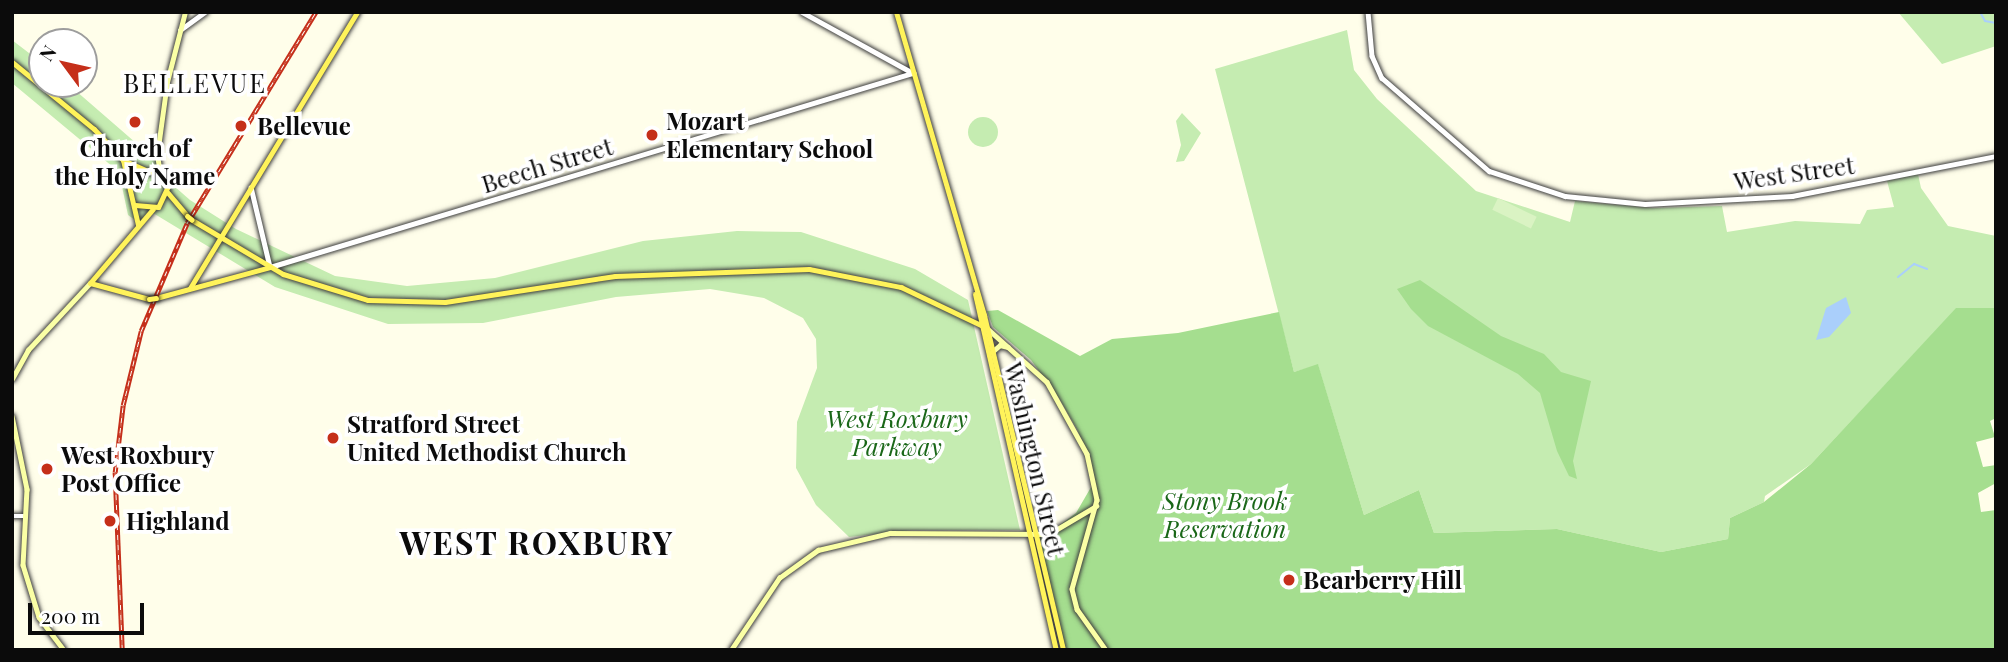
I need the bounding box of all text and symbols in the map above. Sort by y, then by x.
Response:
north arrow [28,28,98,98]
text: N [32,40,62,65]
district label: BELLEVUE [124,67,266,99]
place label: Mozart Elementary School [666,107,874,163]
place label: Bellevue [257,112,351,140]
marker: Church of the Holy Name [127,114,143,130]
marker: Bellevue [231,116,251,136]
marker: Mozart Elementary School [644,127,660,143]
street label: Beech Street [478,131,616,199]
place label: Church of the Holy Name [54,134,216,190]
street label: West Street [1732,150,1856,196]
street label: Washington Street [999,360,1071,558]
park label: West Roxbury Parkway [826,405,968,461]
place label: Stratford Street United Methodist Church [347,410,627,466]
marker: Stratford Street United Methodist Church [325,430,341,446]
place label: West Roxbury Post Office [61,441,215,497]
marker: West Roxbury Post Office [39,461,55,477]
park label: Stony Brook Reservation [1162,487,1288,543]
place label: Highland [126,507,230,535]
marker: Highland [100,511,120,531]
district label: WEST ROXBURY [401,523,673,561]
place label: Bearberry Hill [1303,566,1463,594]
marker: Bearberry Hill [1281,572,1297,588]
scale bar [32,588,147,632]
text: 200 m [41,601,100,629]

